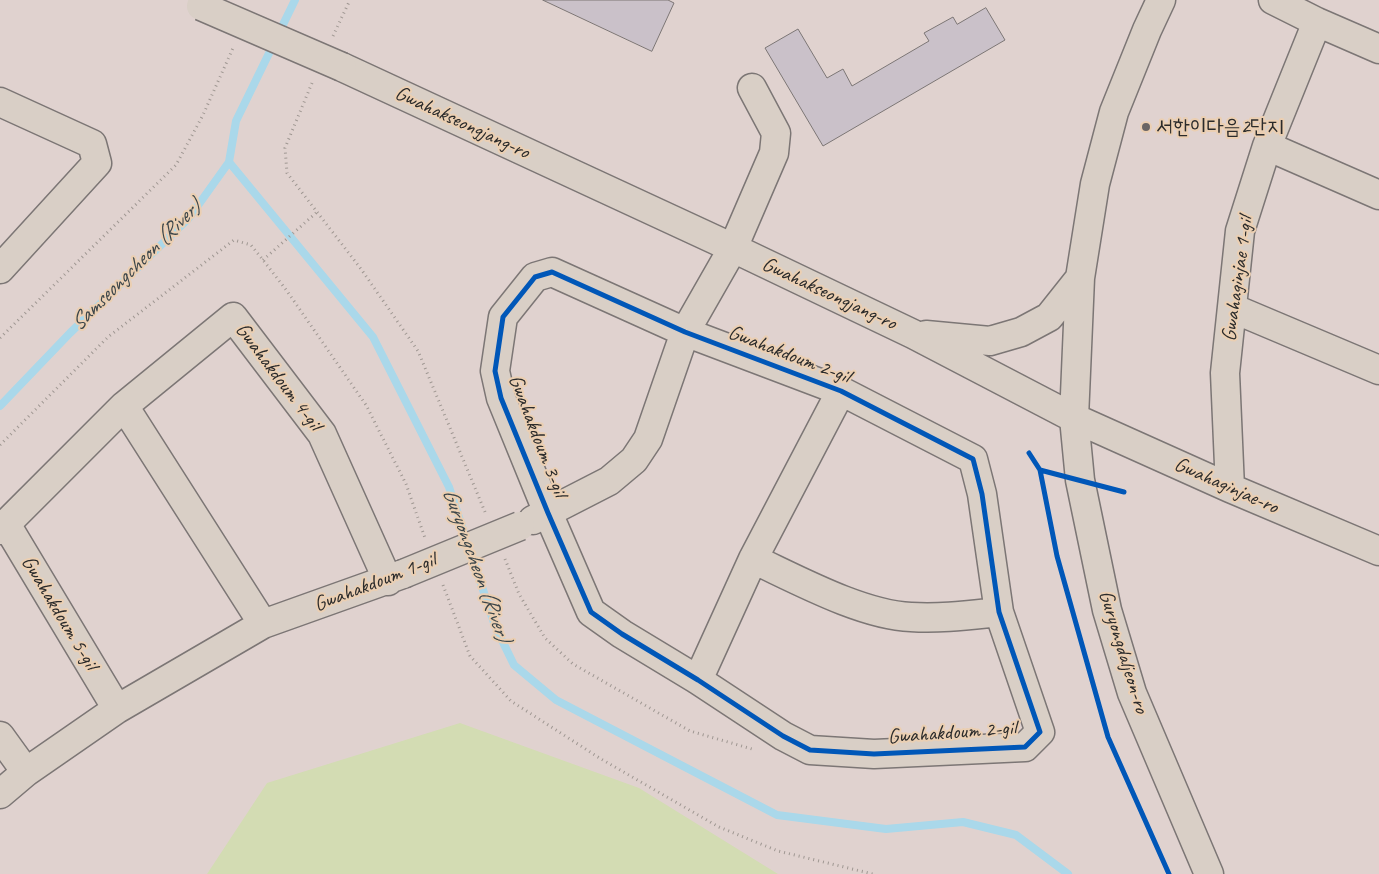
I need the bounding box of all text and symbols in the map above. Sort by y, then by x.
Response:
street label: Gwahakseongjang-ro [391,81,533,165]
place label: 서한이다음2단지 [1156,114,1284,140]
marker: 서한이다음2단지 [1140,121,1152,133]
water label: Samseongcheon (River) [65,195,207,337]
street label: Gwahaginjae 1-gil [1217,215,1259,343]
street label: Gwahakseongjang-ro [758,252,900,336]
street label: Gwahakdoum 4-gil [229,318,327,436]
street label: Gwahakdoum 2-gil [724,320,854,390]
street label: Gwahakdoum 3-gil [502,371,572,501]
street label: Gwahaginjae-ro [1170,452,1282,520]
water label: Guryongcheon (River) [436,485,516,645]
street label: Gwahakdoum 1-gil [310,548,440,618]
street label: Gwahakdoum 5-gil [15,551,103,675]
street label: Guryongdaljeon-ro [1092,587,1154,717]
street label: Gwahakdoum 2-gil [887,716,1017,750]

